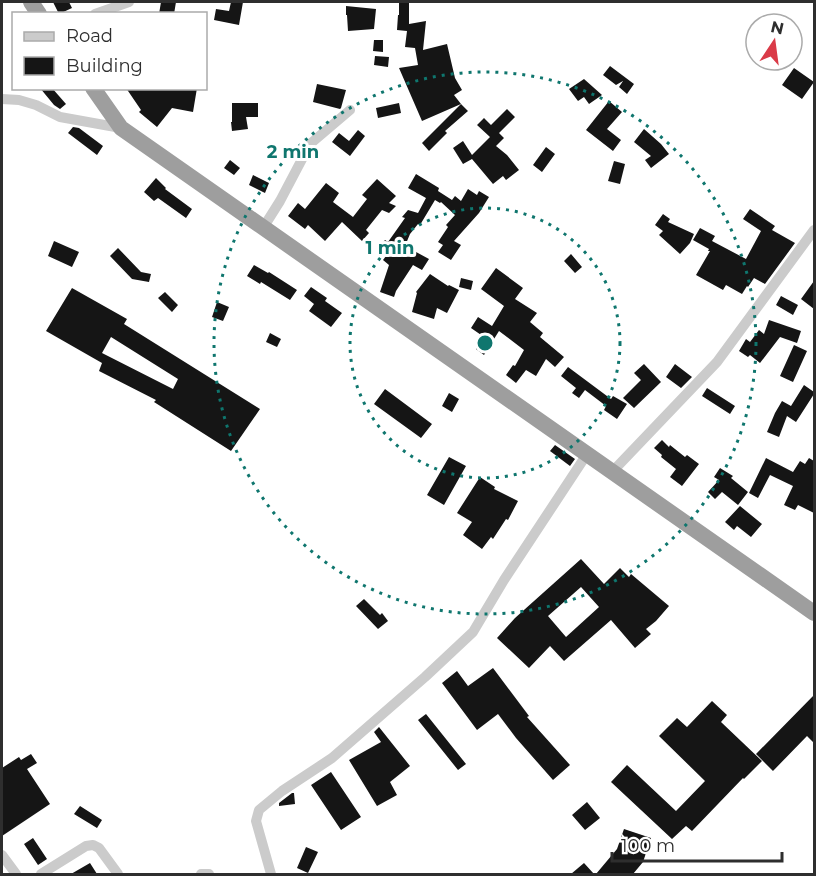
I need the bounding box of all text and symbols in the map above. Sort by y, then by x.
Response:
legend [12,12,207,90]
north arrow [744,12,804,72]
text: N [769,17,786,39]
text: Road [66,25,113,47]
text: Building [66,55,143,77]
text: 2 min [267,141,319,163]
text: 1 min [366,237,414,259]
centre of rings [475,333,495,353]
scale bar [612,825,782,863]
text: 100 m [621,835,675,857]

